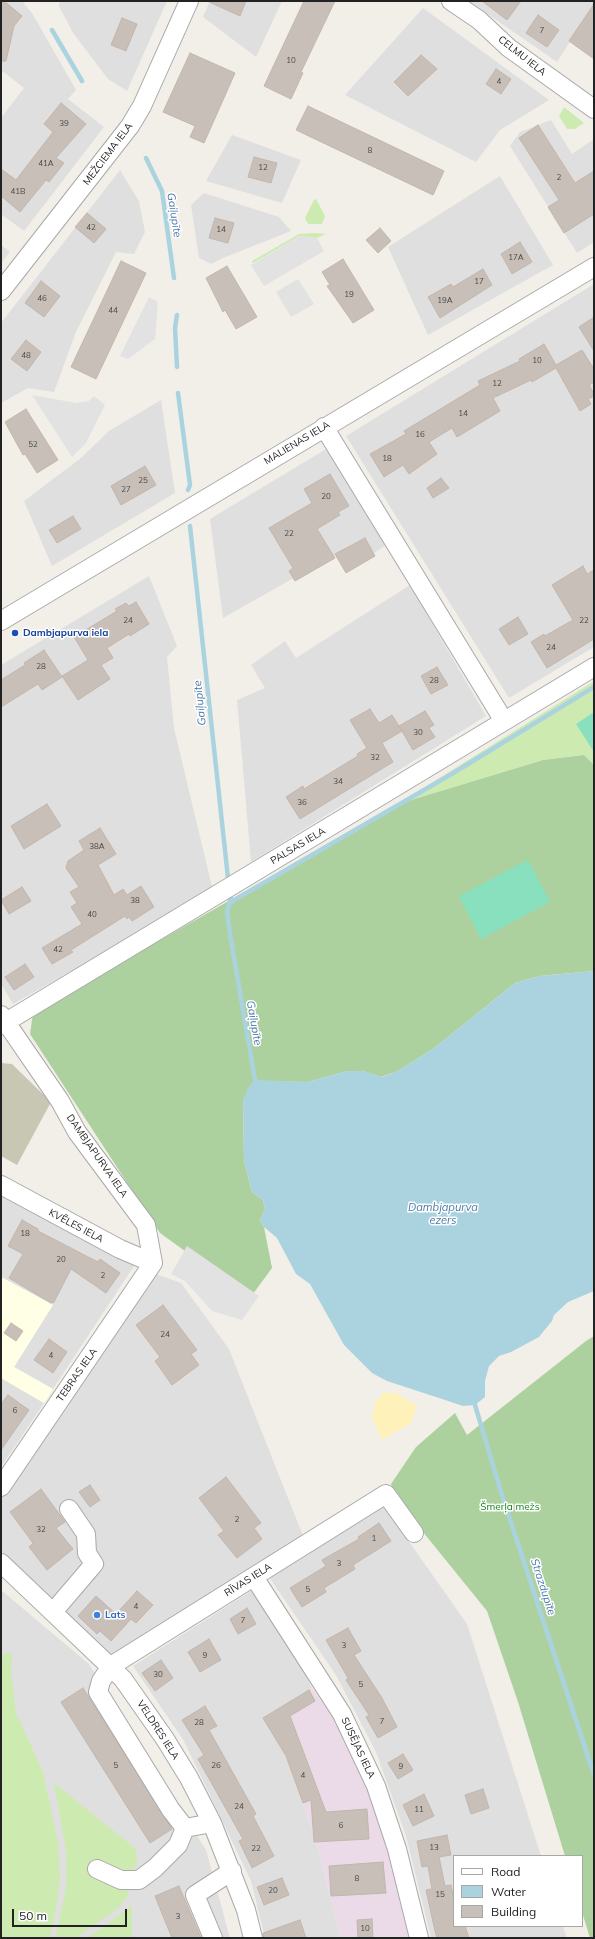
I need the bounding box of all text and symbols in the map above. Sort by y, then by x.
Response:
house number: 7 [540,26,544,36]
street label: CELMU IELA [496,34,548,78]
house number: 10 [286,56,296,66]
house number: 4 [497,77,501,87]
house number: 39 [59,119,69,129]
street label: MEŽCIEMA IELA [81,120,135,188]
house number: 8 [368,146,372,156]
house number: 41A [38,159,54,169]
house number: 12 [258,163,268,173]
house number: 2 [557,173,561,183]
house number: 41B [10,187,26,197]
water label: Gaiļupīte [164,192,184,238]
house number: 42 [86,223,96,233]
house number: 14 [216,225,226,235]
house number: 17A [508,253,524,263]
house number: 17 [474,277,484,287]
house number: 19 [344,290,354,300]
house number: 46 [37,294,47,304]
house number: 19A [437,296,453,306]
house number: 44 [108,306,118,316]
house number: 48 [21,351,31,361]
house number: 10 [532,356,542,366]
house number: 12 [492,379,502,389]
house number: 14 [458,409,468,419]
street label: MALIENAS IELA [262,419,332,467]
house number: 16 [415,430,425,440]
house number: 52 [28,440,38,450]
house number: 18 [382,454,392,464]
house number: 25 [138,476,148,486]
house number: 27 [121,485,131,495]
house number: 20 [321,492,331,502]
house number: 22 [284,529,294,539]
house number: 24 [123,616,133,626]
house number: 22 [579,616,589,626]
place label: Dambjapurva iela [23,627,108,639]
marker: Dambjapurva iela [10,628,20,638]
house number: 24 [546,643,556,653]
house number: 28 [36,662,46,672]
house number: 28 [429,676,439,686]
water label: Gaiļupīte [191,680,209,726]
house number: 30 [413,728,423,738]
house number: 32 [370,753,380,763]
house number: 34 [333,777,343,787]
house number: 36 [297,798,307,808]
street label: PALSAS IELA [268,825,328,867]
house number: 38A [89,842,105,852]
house number: 38 [130,896,140,906]
house number: 40 [87,910,97,920]
house number: 42 [53,945,63,955]
water label: Gaiļupīte [244,1000,264,1046]
street label: DAMBJAPURVA IELA [64,1112,130,1200]
water label: Dambjapurva ezers [408,1201,478,1227]
street label: KVĒLES IELA [47,1207,105,1245]
house number: 18 [20,1229,30,1239]
house number: 20 [56,1255,66,1265]
house number: 2 [101,1271,105,1281]
house number: 24 [160,1330,170,1340]
street label: TEBRAS IELA [54,1346,100,1404]
house number: 4 [49,1351,53,1361]
house number: 6 [13,1406,17,1416]
park label: Šmerļa mežs [480,1501,540,1513]
house number: 2 [235,1515,239,1525]
house number: 32 [36,1525,46,1535]
house number: 1 [372,1534,376,1544]
water label: Strazdupīte [528,1557,558,1617]
house number: 3 [337,1559,341,1569]
street label: RĪVAS IELA [222,1561,274,1599]
house number: 5 [306,1585,310,1595]
house number: 4 [134,1602,138,1612]
place label: Lats [105,1609,126,1621]
marker: Lats [92,1610,102,1620]
house number: 7 [241,1616,245,1626]
house number: 3 [342,1641,346,1651]
house number: 9 [203,1651,207,1661]
house number: 30 [153,1670,163,1680]
house number: 5 [359,1680,363,1690]
street label: VELDRES IELA [134,1698,182,1762]
street label: SUSĒJAS IELA [339,1715,377,1781]
house number: 7 [380,1717,384,1727]
house number: 28 [194,1718,204,1728]
house number: 5 [114,1761,118,1771]
house number: 26 [211,1761,221,1771]
house number: 9 [399,1762,403,1772]
house number: 4 [301,1771,305,1781]
house number: 24 [234,1802,244,1812]
house number: 11 [414,1805,424,1815]
house number: 6 [339,1821,343,1831]
house number: 13 [429,1843,439,1853]
house number: 22 [251,1844,261,1854]
legend [453,1855,583,1927]
text: Road [491,1864,520,1879]
house number: 8 [355,1874,359,1884]
text: Water [491,1884,526,1899]
house number: 20 [268,1886,278,1896]
house number: 15 [435,1890,445,1900]
scale bar [14,1901,129,1927]
text: Building [491,1904,536,1919]
text: 50 m [19,1908,47,1923]
house number: 3 [176,1912,180,1922]
house number: 10 [360,1924,370,1934]

